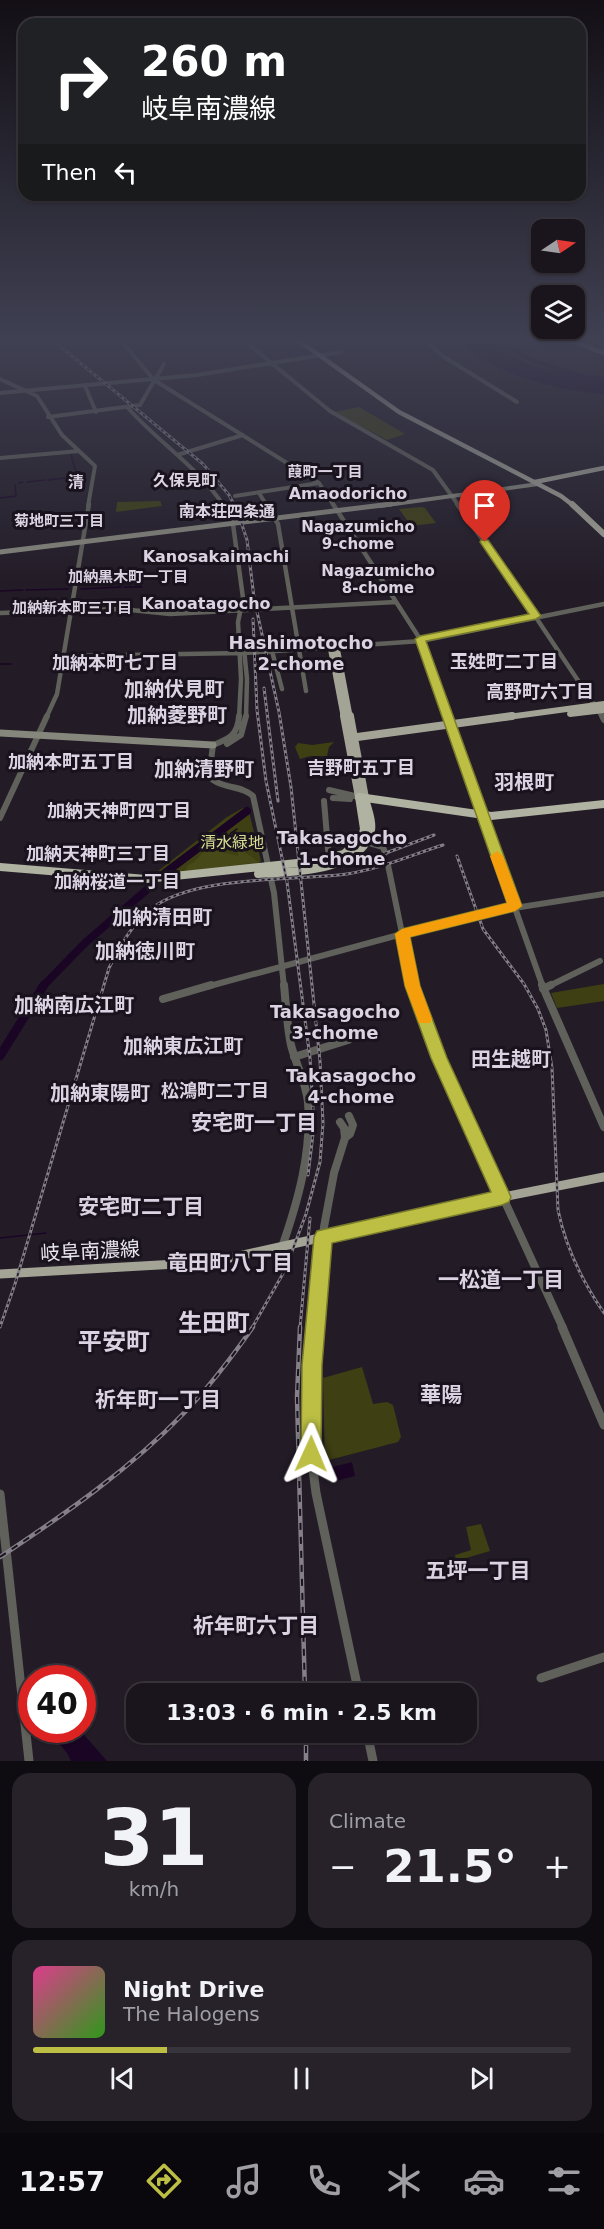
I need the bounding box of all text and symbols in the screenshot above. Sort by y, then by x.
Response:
text: 260 m [141,37,287,86]
icon: right [42,42,120,120]
text: 岐阜南濃線 [141,93,276,124]
icon: left [109,156,142,189]
text: Then [42,160,97,185]
north arrow [531,219,585,273]
map controls [531,219,585,339]
button: layers [531,285,585,339]
district label: 葭町一丁目 [287,463,363,481]
district label: 久保見町 [153,471,217,490]
district label: 清 [68,473,84,492]
pin [459,480,510,542]
district label: Amaodoricho [289,484,407,503]
icon: arrive [468,489,501,522]
district label: 南本荘四条通 [179,502,275,521]
district label: 菊地町三丁目 [14,512,104,530]
district label: Nagazumicho 9-chome [301,518,415,553]
district label: Kanosakaimachi [143,547,289,566]
district label: Nagazumicho 8-chome [321,562,435,597]
district label: 加納黒木町一丁目 [68,568,188,586]
district label: Kanoatagocho [141,594,271,613]
district label: 加納新本町三丁目 [12,599,132,617]
district label: Hashimotocho 2-chome [229,632,373,674]
district label: 玉姓町二丁目 [450,651,558,672]
district label: 加納本町七丁目 [52,652,178,673]
district label: 加納伏見町 [124,677,224,701]
district label: 高野町六丁目 [486,681,594,702]
district label: 加納菱野町 [127,703,227,727]
district label: 加納本町五丁目 [8,751,134,772]
district label: 加納清野町 [154,757,254,781]
district label: 吉野町五丁目 [307,757,415,778]
district label: 羽根町 [494,770,554,794]
district label: 加納天神町四丁目 [47,800,191,821]
district label: Takasagocho 1-chome [277,827,407,869]
park label: 清水緑地 [200,833,264,852]
district label: 加納天神町三丁目 [26,843,170,864]
district label: 加納桜道一丁目 [54,871,180,892]
district label: 加納清田町 [112,905,212,929]
district label: 加納徳川町 [95,939,195,963]
district label: 加納南広江町 [14,993,134,1017]
district label: Takasagocho 3-chome [270,1001,400,1043]
district label: 加納東広江町 [123,1034,243,1058]
district label: 田生越町 [471,1047,551,1071]
district label: Takasagocho 4-chome [286,1065,416,1107]
district label: 松鴻町二丁目 [161,1080,269,1101]
district label: 加納東陽町 [50,1081,150,1105]
district label: 安宅町一丁目 [191,1111,317,1135]
district label: 安宅町二丁目 [78,1195,204,1219]
street label: 岐阜南濃線 [39,1236,141,1266]
district label: 竜田町八丁目 [167,1251,293,1275]
district label: 一松道一丁目 [438,1268,564,1292]
district label: 生田町 [178,1309,250,1337]
district label: 平安町 [78,1328,150,1356]
district label: 華陽 [420,1383,462,1407]
district label: 祈年町一丁目 [95,1388,221,1412]
position arrow [279,1422,343,1486]
district label: 五坪一丁目 [426,1559,531,1583]
district label: 祈年町六丁目 [193,1614,319,1638]
speed limit sign: 40 [18,1665,96,1743]
text: 13:03 · 6 min · 2.5 km [166,1700,437,1725]
text: 31 [100,1793,208,1883]
text: Climate [329,1809,406,1833]
text: 21.5° [383,1840,517,1893]
text: − [329,1847,357,1886]
text: + [543,1847,571,1886]
text: km/h [129,1877,179,1901]
text: Night Drive [123,1977,264,2002]
text: The Halogens [123,2002,260,2026]
icon: previous [106,2062,139,2095]
icon: pause [285,2062,318,2095]
icon: next [465,2062,498,2095]
icon: directions [143,2160,185,2202]
icon: music [223,2160,265,2202]
icon: phone [303,2160,345,2202]
icon: climate [383,2160,425,2202]
icon: car [463,2160,505,2202]
icon: filters [543,2160,585,2202]
text: 12:57 [19,2166,105,2197]

